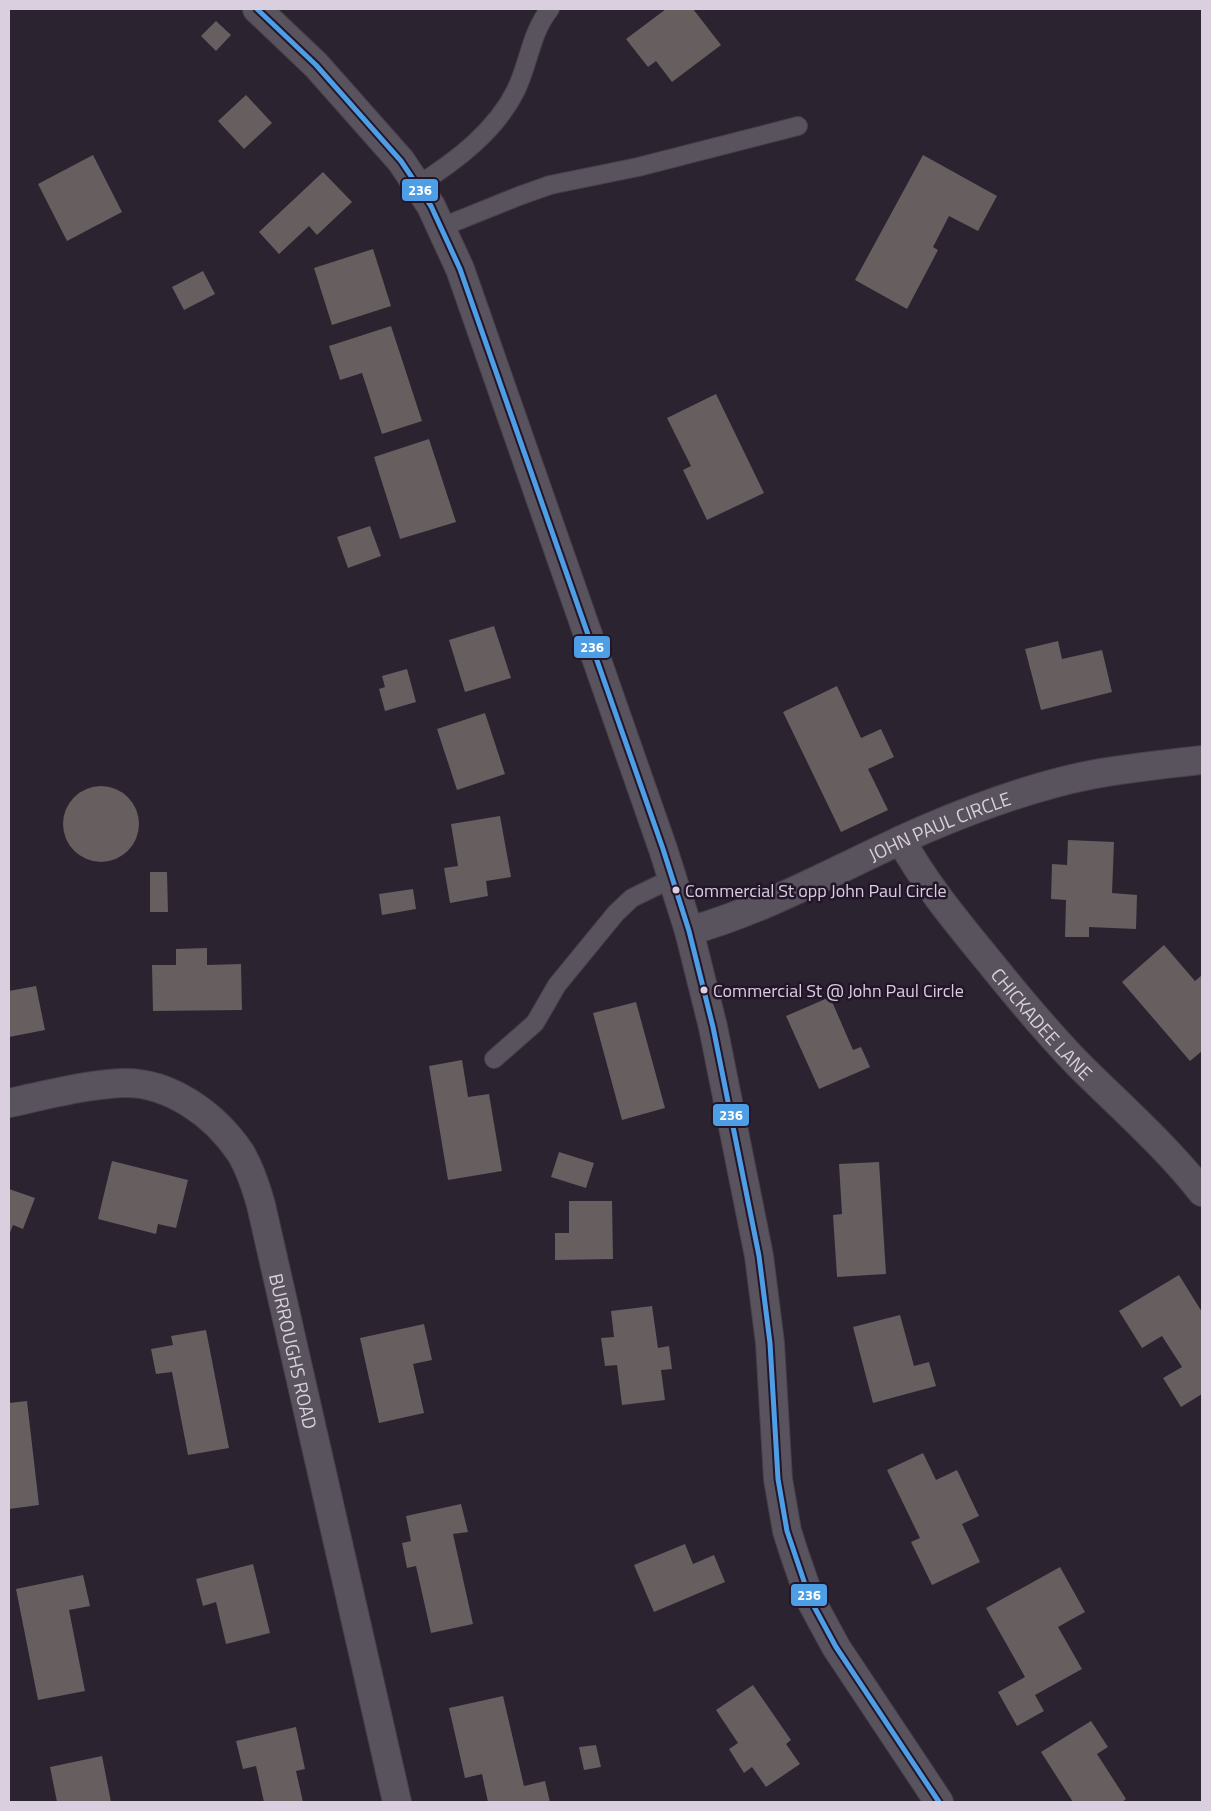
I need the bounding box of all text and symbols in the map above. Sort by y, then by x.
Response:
line badge: 236 [401,178,439,202]
text: 236 [408,179,432,200]
line badge: 236 [573,635,611,659]
text: 236 [580,636,604,657]
street label: JOHN PAUL CIRCLE [863,783,1014,868]
place label: Commercial St opp John Paul Circle [685,877,947,904]
marker: Commercial St opp John Paul Circle [671,885,681,895]
street label: CHICKADEE LANE [985,961,1100,1086]
place label: Commercial St @ John Paul Circle [713,977,964,1004]
marker: Commercial St @ John Paul Circle [699,985,709,995]
line badge: 236 [712,1103,750,1127]
text: 236 [719,1104,743,1125]
street label: BURROUGHS ROAD [262,1270,326,1432]
line badge: 236 [790,1583,828,1607]
text: 236 [797,1584,821,1605]

